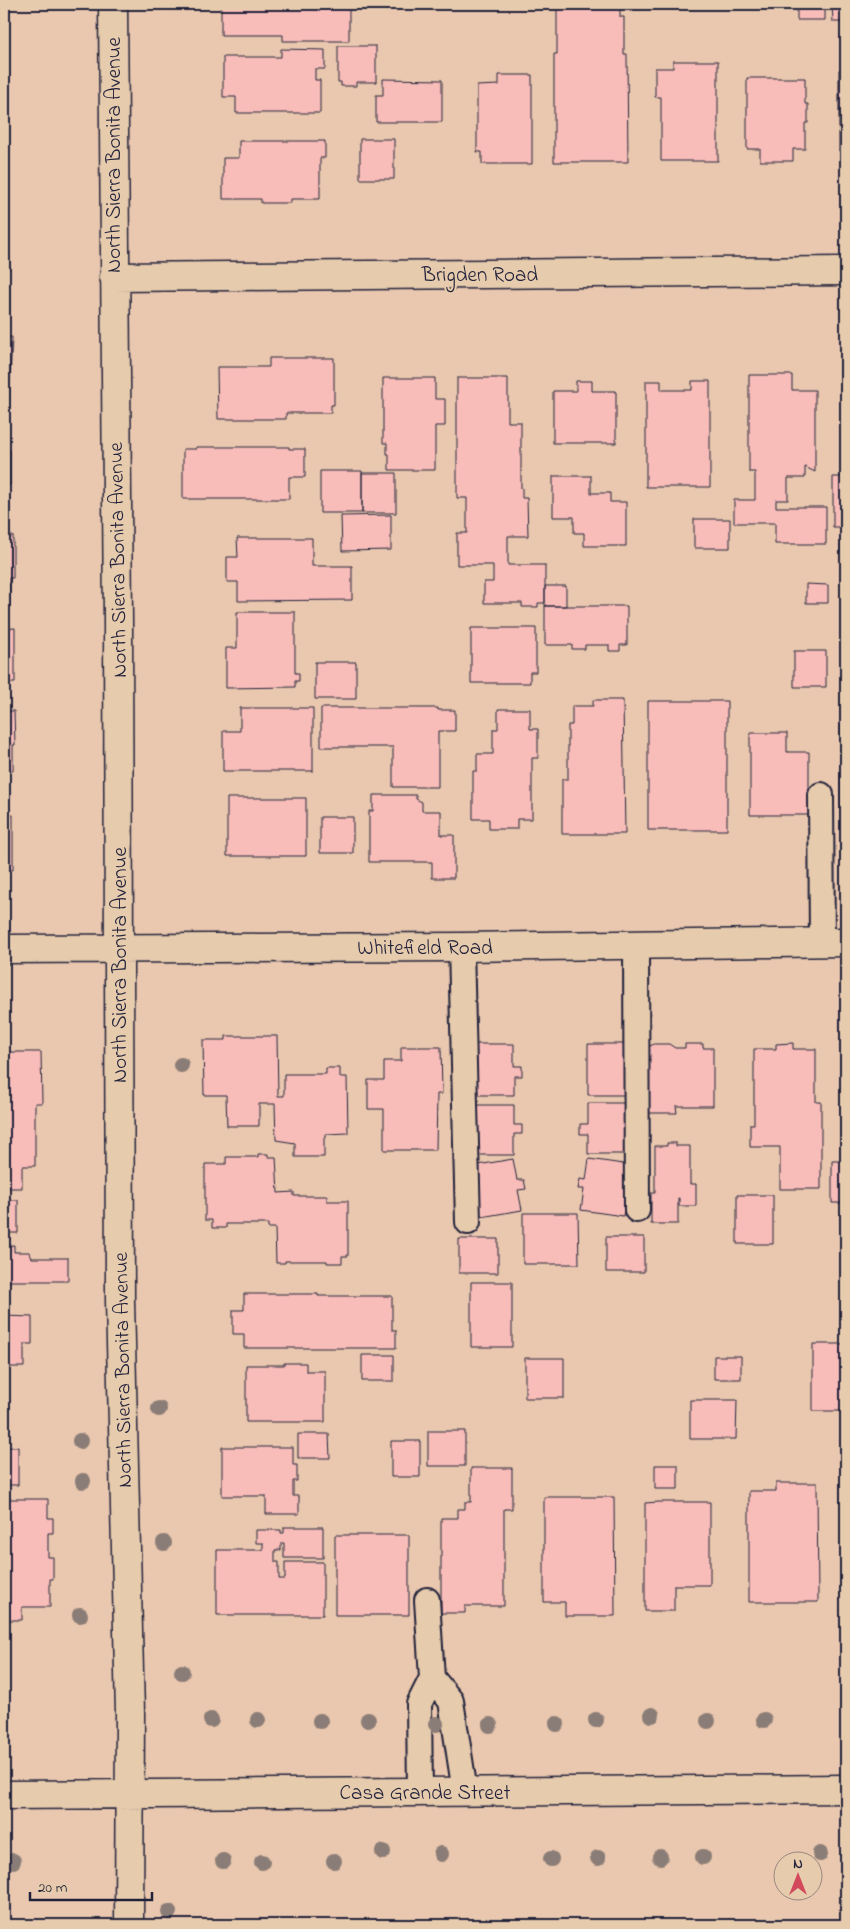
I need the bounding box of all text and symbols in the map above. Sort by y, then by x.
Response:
street label: North Sierra Bonita Avenue [100,37,130,273]
street label: Brigden Road [421,261,538,293]
street label: North Sierra Bonita Avenue [102,441,136,678]
street label: North Sierra Bonita Avenue [106,847,136,1083]
street label: Whitefield Road [357,934,493,964]
street label: North Sierra Bonita Avenue [107,1251,141,1488]
street label: Casa Grande Street [340,1779,510,1809]
north arrow [772,1852,822,1902]
text: N [793,1854,803,1875]
scale bar [30,1869,152,1901]
text: 20 m [38,1877,68,1899]

